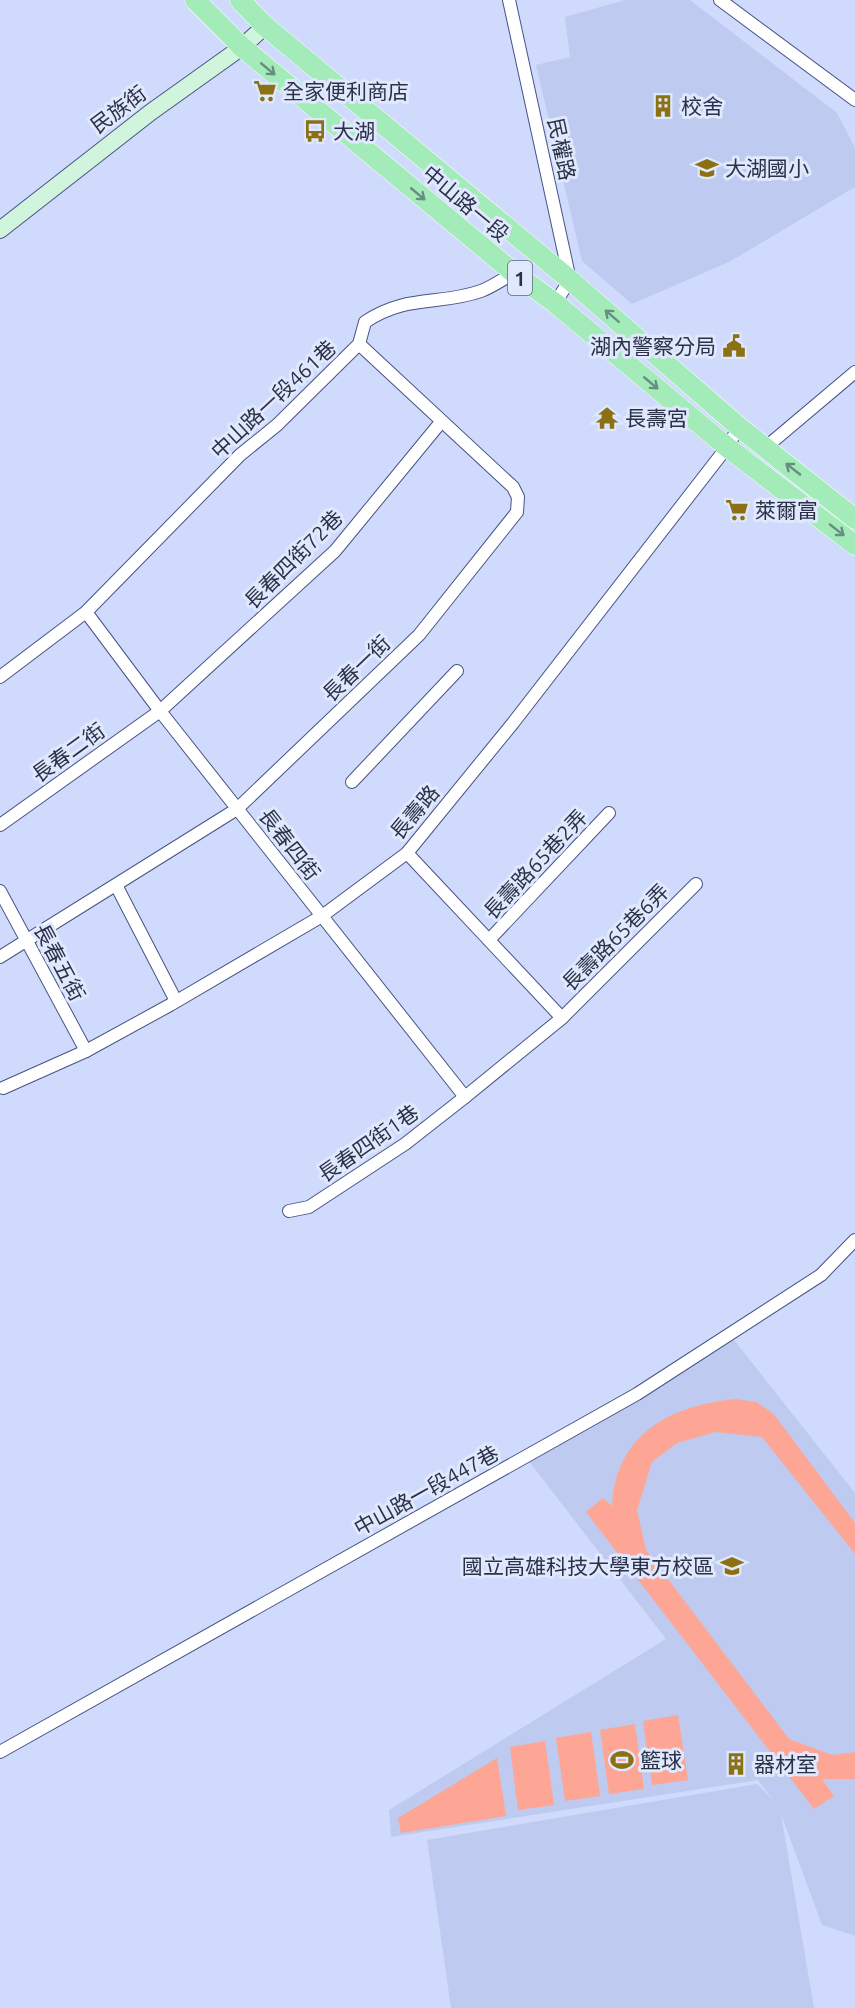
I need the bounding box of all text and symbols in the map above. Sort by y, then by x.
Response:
one-way arrow [260,62,276,75]
supermarket icon: 全家便利商店 [252,78,278,104]
place label: 全家便利商店 [283,79,409,103]
street label: 民族街 [86,80,150,138]
building icon: 校舍 [650,93,676,119]
place label: 校舍 [681,94,723,118]
street label: 民權路 [544,116,580,182]
bus stop icon: 大湖 [302,118,328,144]
place label: 大湖 [333,119,375,143]
school or university icon: 大湖國小 [694,155,720,181]
place label: 大湖國小 [725,156,809,180]
street label: 中山路一段 [418,160,514,246]
one-way arrow [410,187,426,200]
road number: 1 [508,261,532,295]
one-way arrow [605,309,620,323]
public building icon: 湖內警察分局 [721,333,747,359]
place label: 湖內警察分局 [590,334,716,358]
street label: 中山路一段461巷 [206,335,340,463]
one-way arrow [643,376,658,390]
temple icon: 長壽宮 [594,405,620,431]
place label: 長壽宮 [625,406,688,430]
one-way arrow [785,463,801,476]
supermarket icon: 萊爾富 [724,497,750,523]
place label: 萊爾富 [755,498,818,522]
street label: 長春四街72巷 [239,505,347,613]
one-way arrow [828,524,844,537]
street label: 長春一街 [317,630,395,706]
street label: 長春二街 [27,718,109,786]
street label: 長壽路 [385,780,443,844]
street label: 長春四街 [255,804,325,884]
street label: 長壽路65巷2弄 [478,804,592,924]
street label: 長壽路65巷6弄 [557,879,673,995]
street label: 長春五街 [30,919,90,1005]
street label: 長春四街1巷 [313,1100,423,1186]
street label: 中山路一段447巷 [350,1440,502,1540]
school or university icon: 國立高雄科技大學東方校區 [719,1553,745,1579]
place label: 國立高雄科技大學東方校區 [462,1554,714,1578]
sports icon: 籃球 [609,1747,635,1773]
place label: 籃球 [640,1748,682,1772]
building icon: 器材室 [723,1751,749,1777]
place label: 器材室 [754,1752,817,1776]

